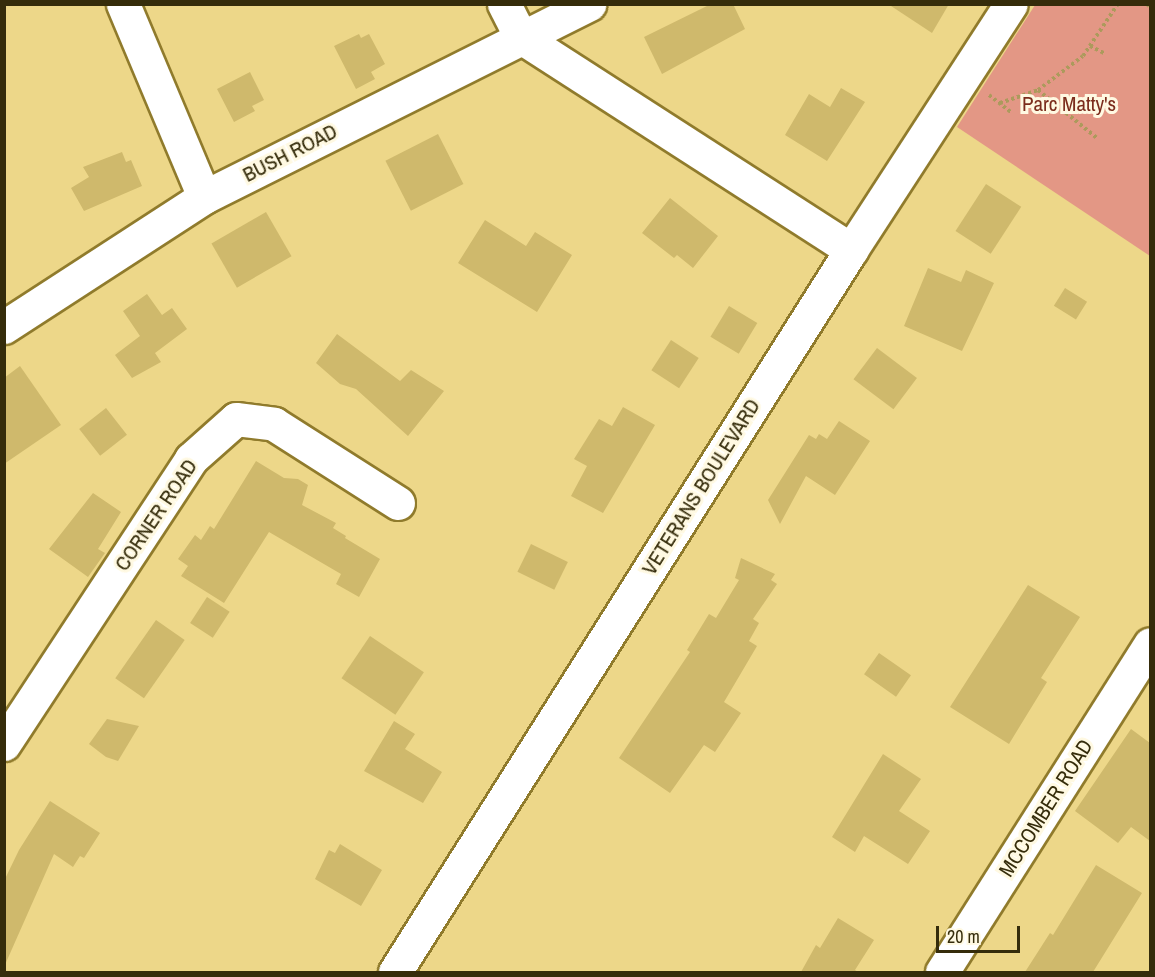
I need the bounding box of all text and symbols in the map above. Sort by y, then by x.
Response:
park label: Parc Matty's [1022,91,1116,117]
street label: BUSH ROAD [239,119,341,187]
street label: VETERANS BOULEVARD [637,394,765,580]
street label: CORNER ROAD [109,454,203,576]
street label: MCCOMBER ROAD [994,735,1098,881]
scale bar [939,914,1023,952]
text: 20 m [947,924,980,949]

